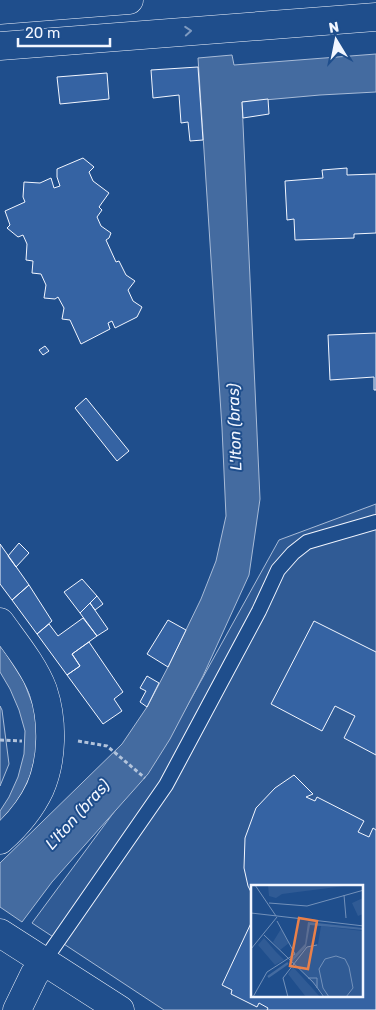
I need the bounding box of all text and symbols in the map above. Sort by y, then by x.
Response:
scale bar [18,15,110,47]
north arrow [311,15,361,65]
text: N [327,18,340,37]
text: 20 m [25,24,60,42]
one-way arrow [184,26,192,37]
water label: L'Iton (bras) [223,382,246,471]
water label: L'Iton (bras) [41,775,114,853]
inset map [251,885,364,998]

